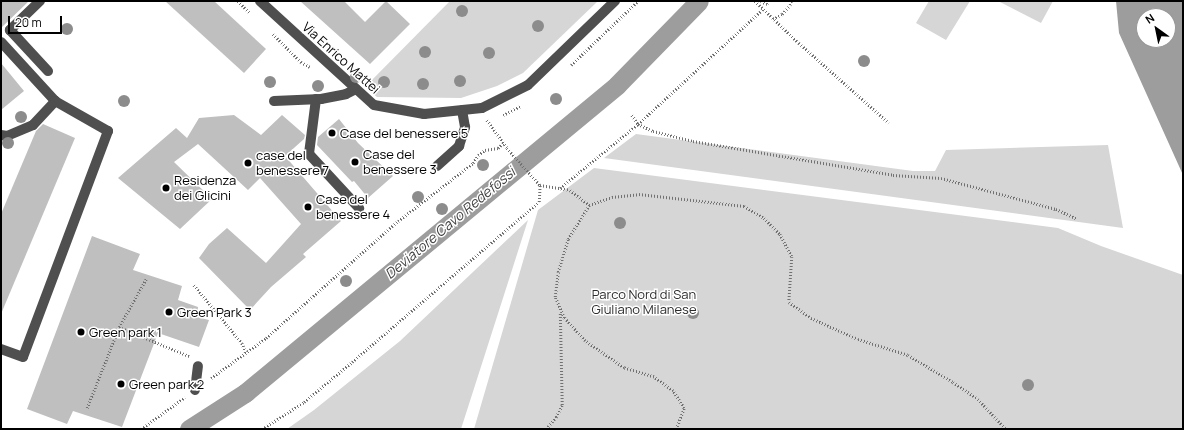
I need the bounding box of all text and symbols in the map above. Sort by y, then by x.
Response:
scale bar [10,8,64,34]
north arrow [1136,8,1176,48]
text: N [1142,10,1157,27]
text: 20 m [15,14,42,31]
street label: Via Enrico Mattei [299,19,383,97]
place label: Case del benessere 5 [340,125,468,141]
marker: Case del benessere 5 [327,128,337,138]
place label: Case del benessere 3 [363,147,437,178]
place label: case del benessere 7 [256,148,329,179]
marker: Case del benessere 3 [350,157,360,167]
marker: case del benessere 7 [243,158,253,168]
water label: Deviatore Cavo Redefossi [382,164,518,282]
place label: Residenza dei Glicini [174,173,236,204]
marker: Residenza dei Glicini [161,183,171,193]
place label: Case del benessere 4 [316,192,390,223]
marker: Case del benessere 4 [303,202,313,212]
park label: Parco Nord di San Giuliano Milanese [591,287,697,318]
place label: Green Park 3 [177,304,252,320]
marker: Green Park 3 [164,307,174,317]
place label: Green park 1 [89,324,162,340]
marker: Green park 1 [76,327,86,337]
place label: Green park 2 [129,376,204,392]
marker: Green park 2 [116,379,126,389]

